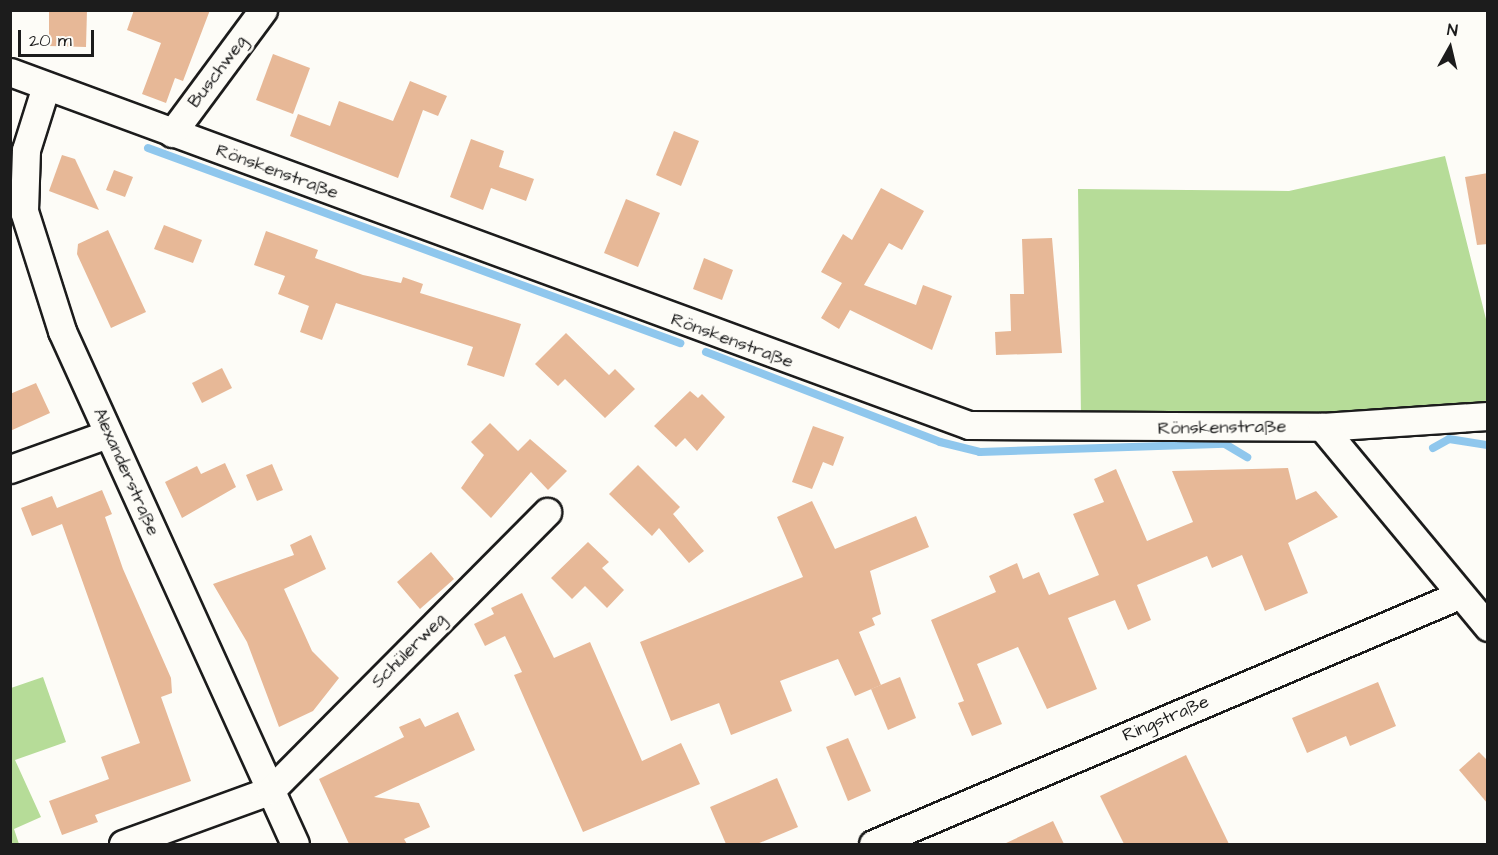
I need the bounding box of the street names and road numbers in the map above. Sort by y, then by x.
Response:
street label: Buschweg [184,32,252,112]
street label: Rönskenstraße [213,140,341,204]
street label: Rönskenstraße [668,309,796,373]
street label: Alexanderstraße [88,405,164,539]
street label: Rönskenstraße [1157,416,1287,440]
street label: Schülerweg [367,609,451,693]
street label: Ringstraße [1120,691,1212,747]

